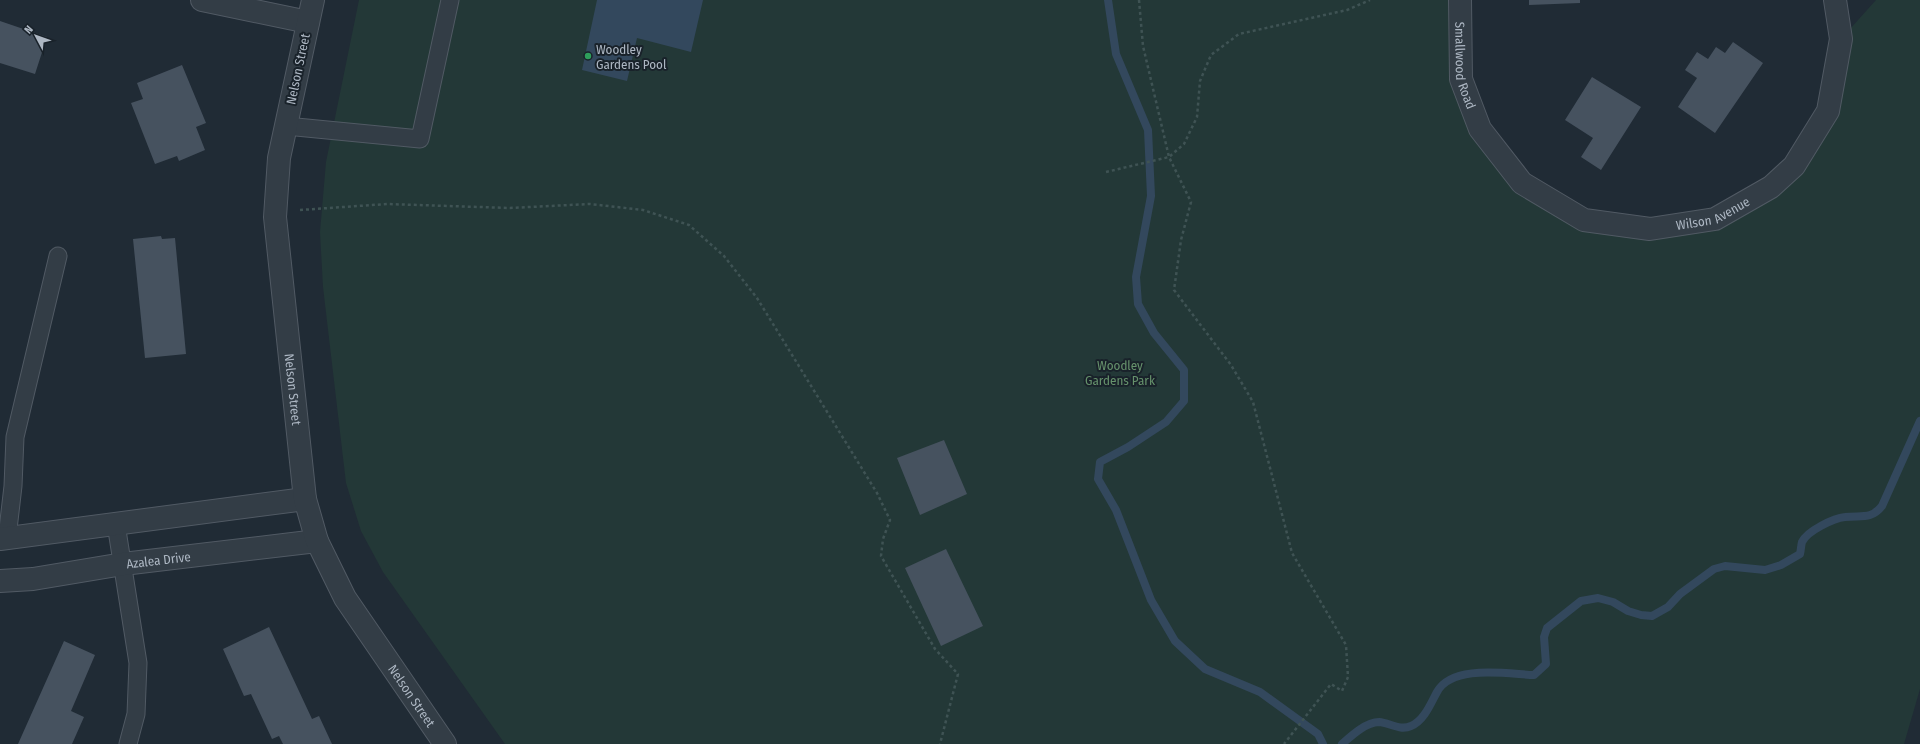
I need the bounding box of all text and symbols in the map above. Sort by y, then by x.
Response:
north arrow [16,16,56,56]
street label: Smallwood Road [1453,22,1479,111]
text: N [22,23,36,37]
street label: Nelson Street [283,31,313,106]
place label: Woodley Gardens Pool [596,42,667,72]
marker: Woodley Gardens Pool [583,51,593,61]
street label: Wilson Avenue [1675,193,1752,232]
street label: Nelson Street [282,353,305,427]
park label: Woodley Gardens Park [1085,358,1156,388]
street label: Azalea Drive [125,549,191,571]
street label: Nelson Street [385,662,439,730]

